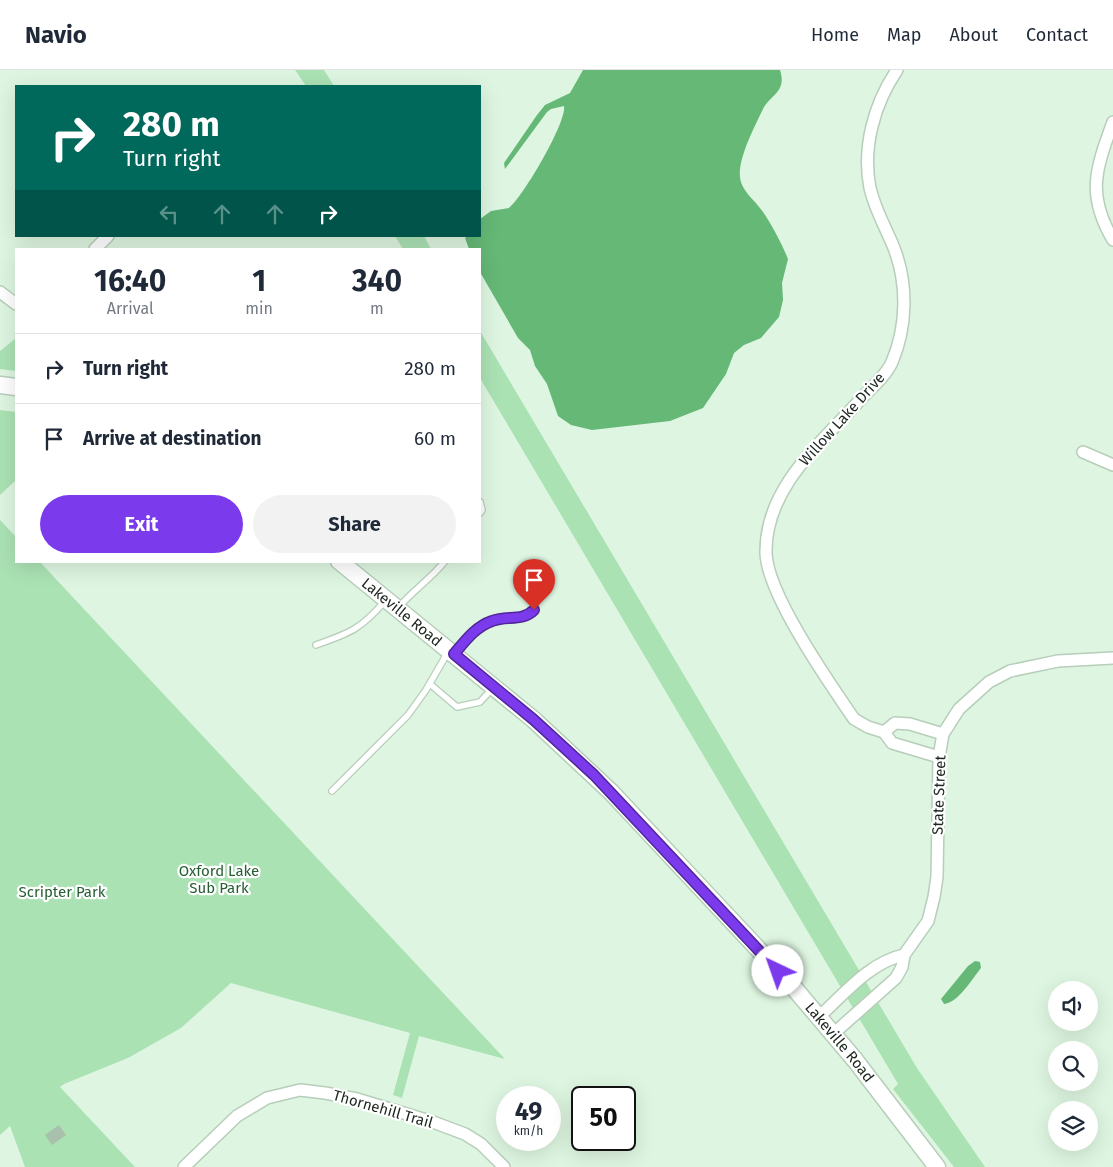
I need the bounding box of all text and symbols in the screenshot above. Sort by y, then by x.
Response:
text: Navio [25,21,87,49]
text: Home [811,24,859,46]
text: Map [887,24,921,46]
text: About [949,24,998,46]
text: Contact [1026,24,1088,46]
text: 280 m [123,103,220,145]
icon: right [40,105,105,170]
text: Turn right [123,145,220,172]
icon: left [155,200,183,228]
icon: ahead [208,200,236,228]
icon: ahead [261,200,289,228]
icon: right [314,200,342,228]
text: 16:40 [94,263,166,299]
text: 1 [252,263,266,299]
text: 340 [352,263,402,299]
text: Arrival [107,299,154,318]
text: min [245,299,273,318]
text: m [370,299,384,318]
icon: right [40,355,68,383]
text: Turn right [83,357,168,380]
text: 280 m [404,357,456,380]
street label: Willow Lake Drive [795,369,889,469]
icon: arrive [40,425,68,453]
text: Arrive at destination [83,427,262,450]
text: 60 m [414,427,456,450]
button: Exit [40,495,243,553]
button: Share [253,495,456,553]
pin [513,559,555,610]
icon: arrive [520,566,548,594]
street label: Lakeville Road [358,574,446,650]
street label: State Street [929,754,949,835]
park label: Oxford Lake Sub Park [179,862,259,897]
park label: Scripter Park [19,883,106,901]
position arrow [751,944,803,996]
map controls [1048,981,1098,1151]
button: sound [1048,981,1098,1031]
street label: Lakeville Road [801,999,878,1086]
button: search [1048,1041,1098,1091]
street label: Thornehill Trail [331,1086,436,1132]
speed limit sign: 50 [571,1086,636,1151]
text: 49 [515,1097,542,1127]
button: layers [1048,1101,1098,1151]
text: km/h [514,1124,543,1138]

